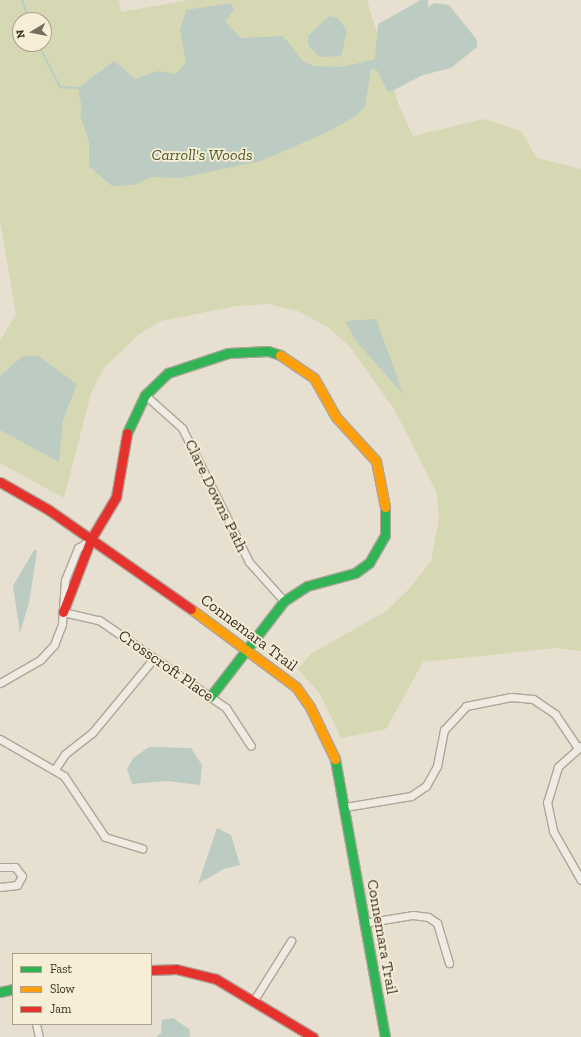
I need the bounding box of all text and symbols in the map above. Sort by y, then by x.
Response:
north arrow [12,12,52,52]
text: N [14,29,28,39]
park label: Carroll's Woods [151,145,253,165]
street label: Clare Downs Path [180,436,252,556]
street label: Connemara Trail [197,590,301,676]
street label: Crosscroft Place [114,626,218,706]
street label: Connemara Trail [362,878,402,996]
legend [12,953,152,1025]
text: Fast [50,962,72,976]
text: Slow [50,982,75,996]
text: Jam [50,1002,71,1016]

